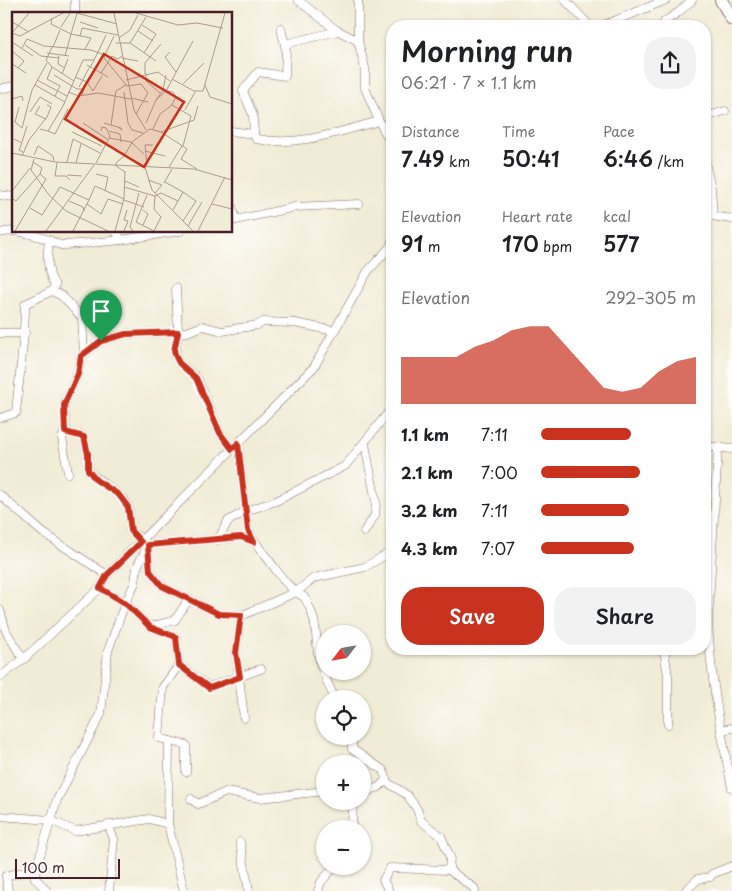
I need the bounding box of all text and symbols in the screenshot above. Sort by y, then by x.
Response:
inset map [12,12,232,232]
text: Morning run [401,29,573,72]
button: share [644,37,696,89]
text: 06:21 · 7 × 1.1 km [401,70,537,94]
text: Distance [401,121,460,142]
text: Time [502,121,535,142]
text: Pace [603,121,635,142]
text: 7.49 [401,142,445,174]
text: 50:41 [502,142,560,174]
text: 6:46 [603,142,653,174]
text: km [445,151,470,172]
text: /km [653,151,684,172]
text: Elevation [401,206,461,227]
text: Heart rate [502,206,573,227]
text: kcal [603,206,631,227]
text: 91 [401,227,423,259]
text: 170 [502,227,539,259]
text: 577 [603,227,639,259]
text: m [423,236,441,257]
text: bpm [539,236,572,257]
text: Elevation [401,285,470,309]
text: 292–305 m [605,285,696,309]
pin [80,290,122,341]
icon: arrive [87,297,115,325]
text: 1.1 km [401,422,449,446]
text: 7:11 [481,422,508,446]
text: 2.1 km [401,460,453,484]
text: 7:00 [481,460,518,484]
text: 3.2 km [401,498,458,522]
text: 7:11 [481,498,508,522]
text: 4.3 km [401,536,458,560]
text: 7:07 [481,536,515,560]
button: Save [401,587,544,645]
button: Share [554,587,696,645]
north arrow [316,625,371,680]
map controls [316,625,371,875]
button: locate [316,690,371,745]
button: + [316,755,371,810]
button: − [316,820,371,875]
scale bar [15,856,120,879]
text: 100 m [22,857,65,878]

